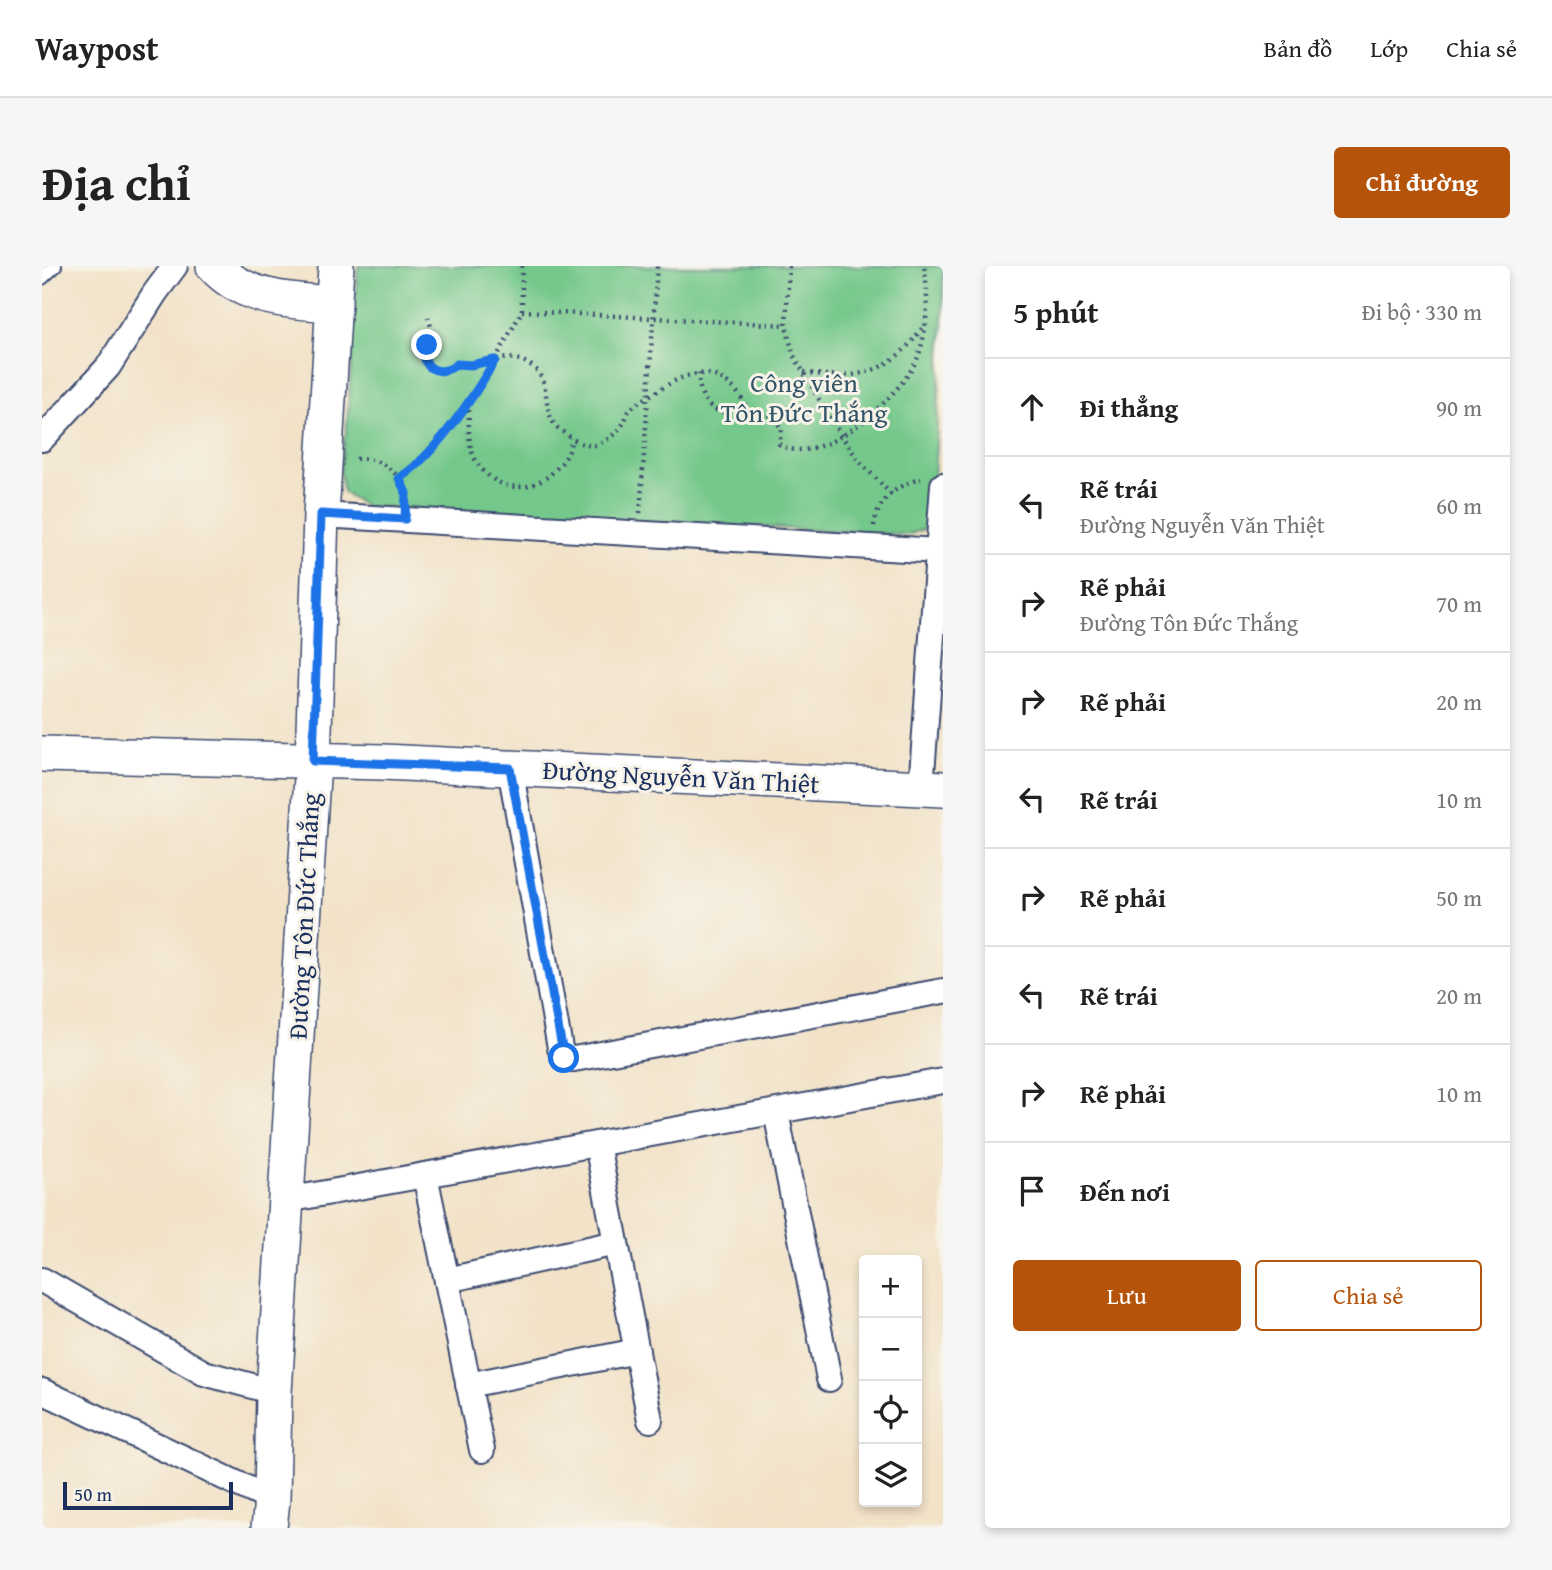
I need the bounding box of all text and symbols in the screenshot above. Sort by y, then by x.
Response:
text: Waypost [35,24,159,72]
text: Bản đồ [1264,31,1332,66]
text: Lớp [1370,31,1408,66]
text: Chia sẻ [1446,31,1517,66]
text: Địa chỉ [42,146,191,218]
button: Chỉ đường [1334,147,1510,218]
text: 5 phút [1013,290,1099,334]
text: Đi bộ · 330 m [1362,295,1482,328]
route end [411,329,442,360]
park label: Công viên Tôn Đức Thắng [721,363,887,432]
icon: ahead [1013,388,1051,426]
text: Đi thẳng [1080,388,1178,427]
text: 90 m [1436,391,1482,424]
text: Rẽ trái [1080,469,1158,508]
icon: left [1013,486,1051,524]
text: 60 m [1436,489,1482,522]
text: Đường Nguyễn Văn Thiệt [1080,508,1325,541]
text: Rẽ phải [1080,567,1166,606]
icon: right [1013,584,1051,622]
text: 70 m [1436,587,1482,620]
text: Đường Tôn Đức Thắng [1080,606,1298,639]
icon: right [1013,682,1051,720]
text: Rẽ phải [1080,682,1166,721]
text: 20 m [1436,685,1482,718]
street label: Đường Nguyễn Văn Thiệt [542,750,820,803]
icon: left [1013,780,1051,818]
text: Rẽ trái [1080,780,1158,819]
text: 10 m [1436,783,1482,816]
street label: Đường Tôn Đức Thắng [278,792,329,1040]
icon: right [1013,878,1051,916]
text: Rẽ phải [1080,878,1166,917]
text: 50 m [1436,881,1482,914]
icon: left [1013,976,1051,1014]
text: Rẽ trái [1080,976,1158,1015]
text: 20 m [1436,979,1482,1012]
route start [548,1042,579,1073]
icon: right [1013,1074,1051,1112]
text: Rẽ phải [1080,1074,1166,1113]
text: 10 m [1436,1077,1482,1110]
icon: arrive [1013,1172,1051,1210]
text: Đến nơi [1080,1172,1170,1211]
map controls [859,1255,922,1507]
button: + [859,1255,922,1318]
button: Lưu [1013,1260,1241,1331]
button: Chia sẻ [1255,1260,1482,1331]
button: − [859,1318,922,1381]
button: locate [859,1381,922,1444]
button: layers [859,1444,922,1507]
scale bar [63,1479,233,1511]
text: 50 m [74,1480,112,1508]

